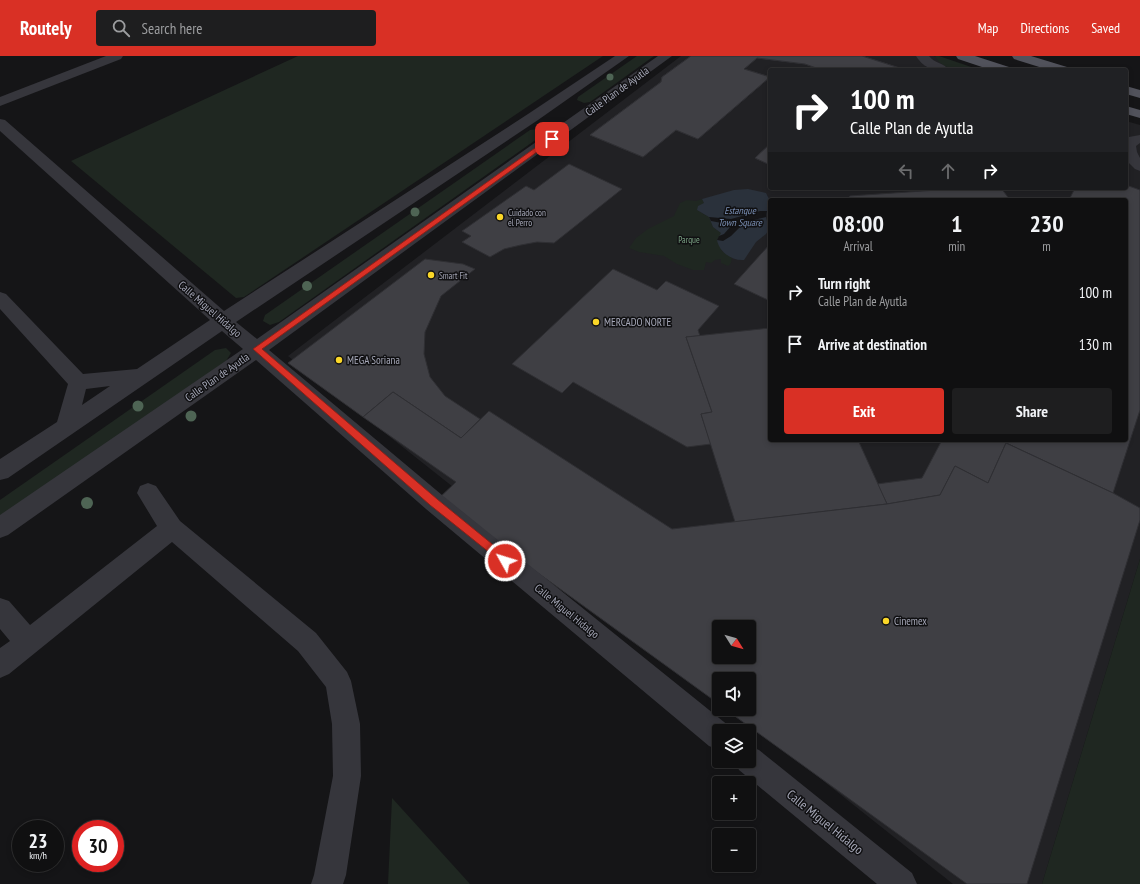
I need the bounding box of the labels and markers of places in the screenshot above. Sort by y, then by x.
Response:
pin [535,122,569,156]
place label: Cuidado con el Perro [508,207,546,228]
marker: Cuidado con el Perro [495,212,505,222]
marker: Smart Fit [426,270,436,280]
place label: Smart Fit [439,270,468,281]
place label: MERCADO NORTE [604,315,671,329]
marker: MERCADO NORTE [591,317,601,327]
place label: MEGA Soriana [347,353,400,367]
marker: MEGA Soriana [334,355,344,365]
place label: Cinemex [894,614,927,628]
marker: Cinemex [881,616,891,626]

